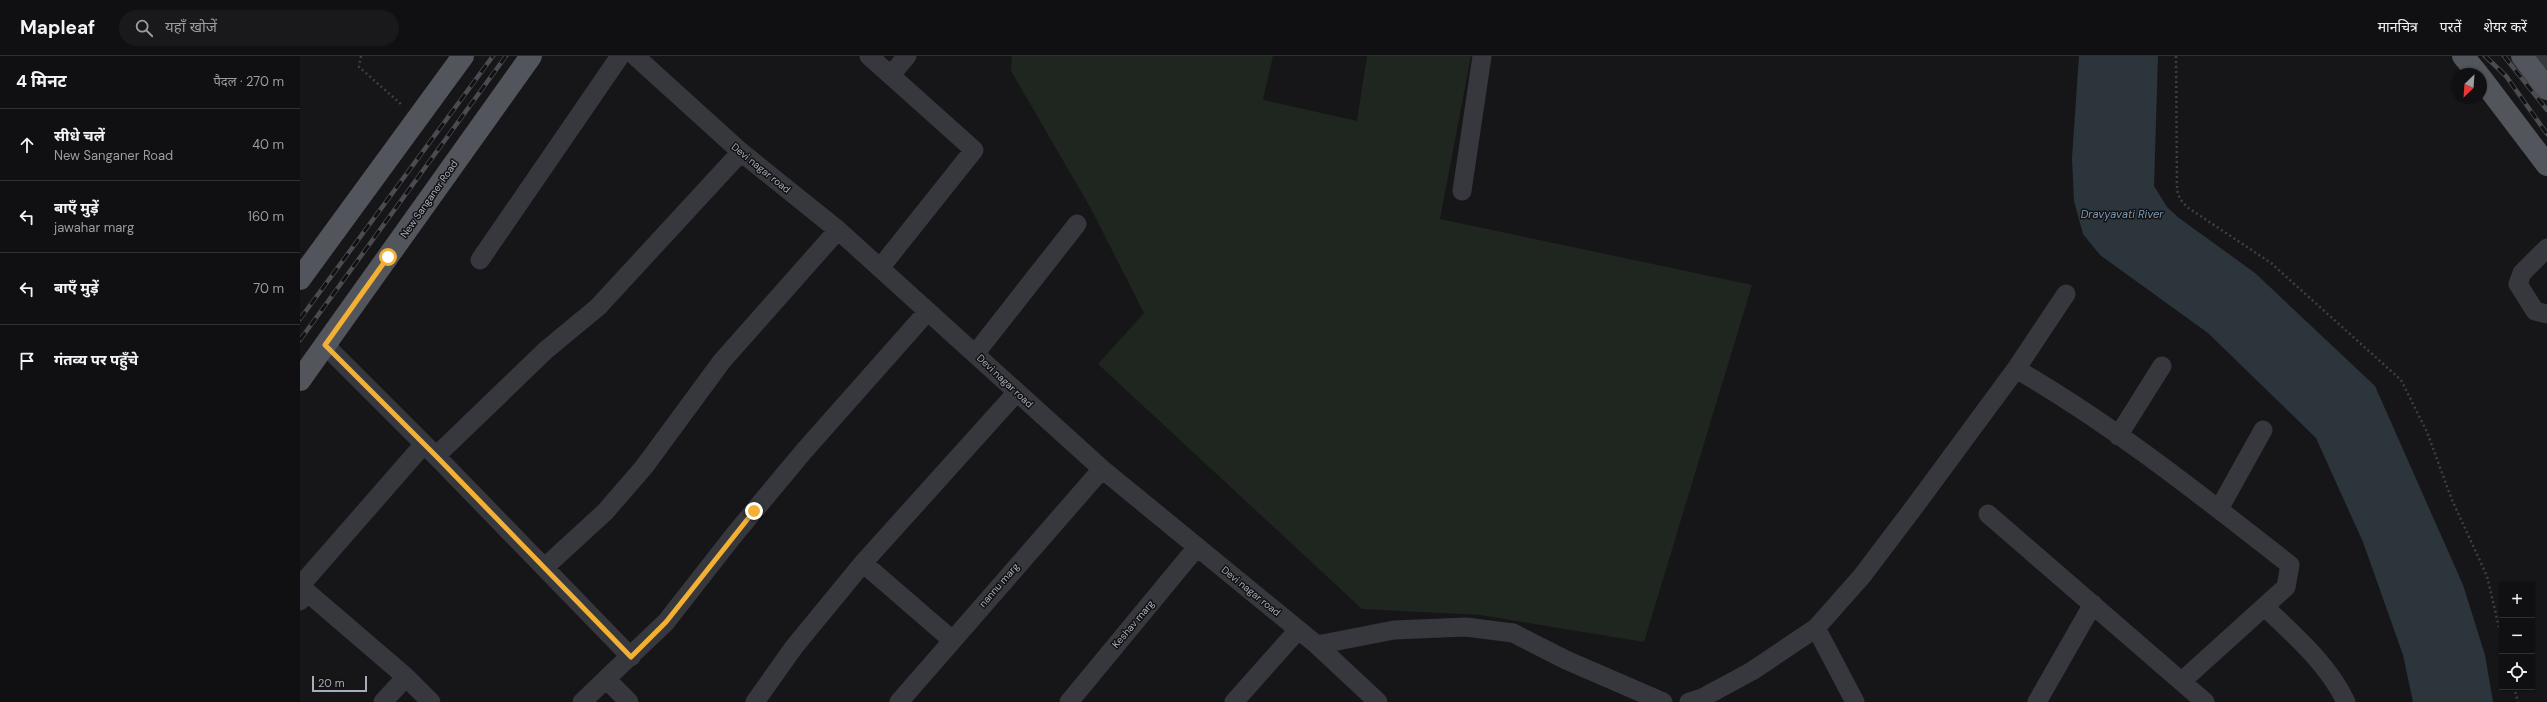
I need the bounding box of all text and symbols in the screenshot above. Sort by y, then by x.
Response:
search box [119,10,399,46]
text: Mapleaf [20,15,95,40]
icon: search [133,17,155,39]
text: यहाँ खोजें [165,17,217,37]
text: मानचित्र [2378,18,2418,36]
text: परतें [2440,18,2461,36]
text: शेयर करें [2483,18,2527,36]
north arrow [2451,68,2487,104]
text: 4 मिनट [16,70,67,92]
text: पैदल · 270 m [213,73,284,90]
text: सीधे चलें [54,126,105,146]
icon: ahead [16,134,38,156]
text: 40 m [252,136,284,153]
street label: Devi nagar road [729,140,793,196]
text: New Sanganer Road [54,147,173,164]
street label: New Sanganer Road [397,158,461,240]
text: बाएँ मुड़ें [54,198,99,218]
icon: left [16,206,38,228]
water label: Dravyavati River [2081,207,2164,221]
text: 160 m [248,208,284,225]
text: jawahar marg [54,219,134,236]
route start [379,248,397,266]
icon: left [16,278,38,300]
text: बाएँ मुड़ें [54,278,99,298]
text: 70 m [253,280,284,297]
icon: arrive [16,350,38,372]
text: गंतव्य पर पहुँचे [54,350,138,370]
street label: Devi nagar road [974,352,1036,410]
route end [745,502,763,520]
street label: nannu marg [976,560,1022,610]
street label: Devi nagar road [1219,563,1283,619]
map controls [2499,582,2535,690]
button: + [2499,582,2535,618]
street label: Keshav marg [1109,597,1157,651]
button: − [2499,618,2535,654]
button: locate [2499,654,2535,690]
scale bar [312,674,367,693]
text: 20 m [318,676,344,690]

